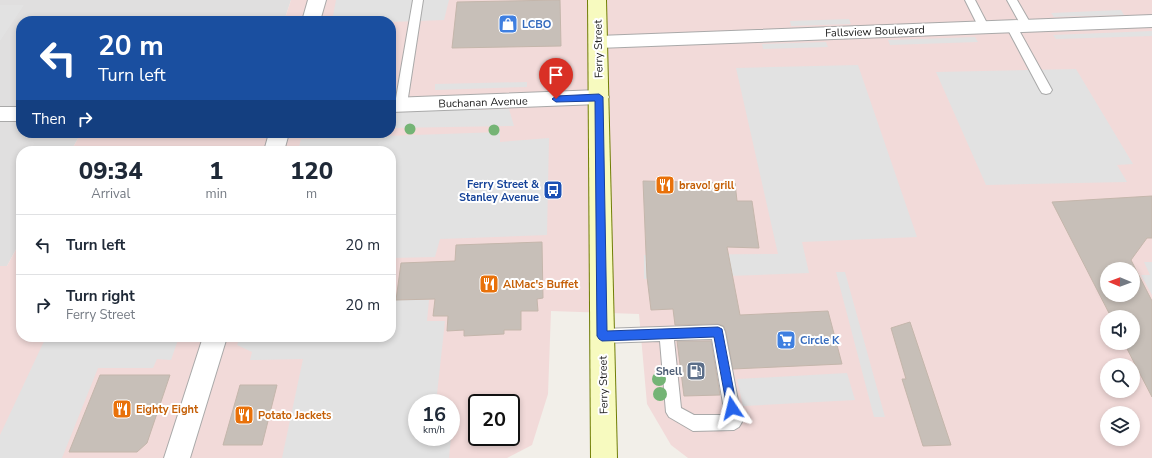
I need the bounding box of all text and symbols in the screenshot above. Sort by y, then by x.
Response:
shop icon: LCBO [497,13,519,35]
place label: LCBO [522,17,552,32]
street label: Ferry Street [590,20,607,78]
street label: Fallsview Boulevard [825,22,925,41]
text: 20 m [98,27,164,65]
icon: left [32,32,84,84]
pin [539,58,573,99]
text: Turn left [98,63,166,87]
icon: arrive [545,64,567,86]
street label: Buchanan Avenue [438,93,528,112]
icon: right [74,108,96,130]
text: Then [32,109,66,129]
text: 09:34 [79,155,143,187]
text: 1 [209,155,224,187]
text: 120 [290,155,333,187]
restaurant icon: bravo! grill [654,174,676,196]
place label: Ferry Street & Stanley Avenue [459,177,540,205]
place label: bravo! grill [679,178,735,193]
bus stop icon: Ferry Street & Stanley Avenue [542,179,564,201]
text: Arrival [91,185,130,203]
text: min [206,185,227,203]
text: m [306,185,317,203]
icon: left [32,234,54,256]
text: Turn left [66,235,125,255]
text: 20 m [345,235,380,255]
north arrow [1100,262,1140,302]
map controls [1100,262,1140,446]
restaurant icon: AlMac's Buffet [478,273,500,295]
place label: AlMac's Buffet [503,277,579,292]
text: Turn right [66,286,135,306]
icon: right [32,294,54,316]
text: 20 m [345,295,380,315]
text: Ferry Street [66,306,135,324]
button: sound [1100,310,1140,350]
supermarket icon: Circle K [775,329,797,351]
place label: Circle K [800,333,840,348]
street label: Ferry Street [595,356,612,414]
button: search [1100,358,1140,398]
fuel station icon: Shell [685,360,707,382]
place label: Shell [656,364,682,379]
position arrow [711,387,753,429]
speed limit sign: 20 [468,394,520,446]
restaurant icon: Eighty Eight [111,398,133,420]
text: 16 [422,401,446,428]
place label: Eighty Eight [136,402,199,417]
restaurant icon: Potato Jackets [233,404,255,426]
button: layers [1100,406,1140,446]
place label: Potato Jackets [258,408,331,423]
text: km/h [423,423,445,437]

